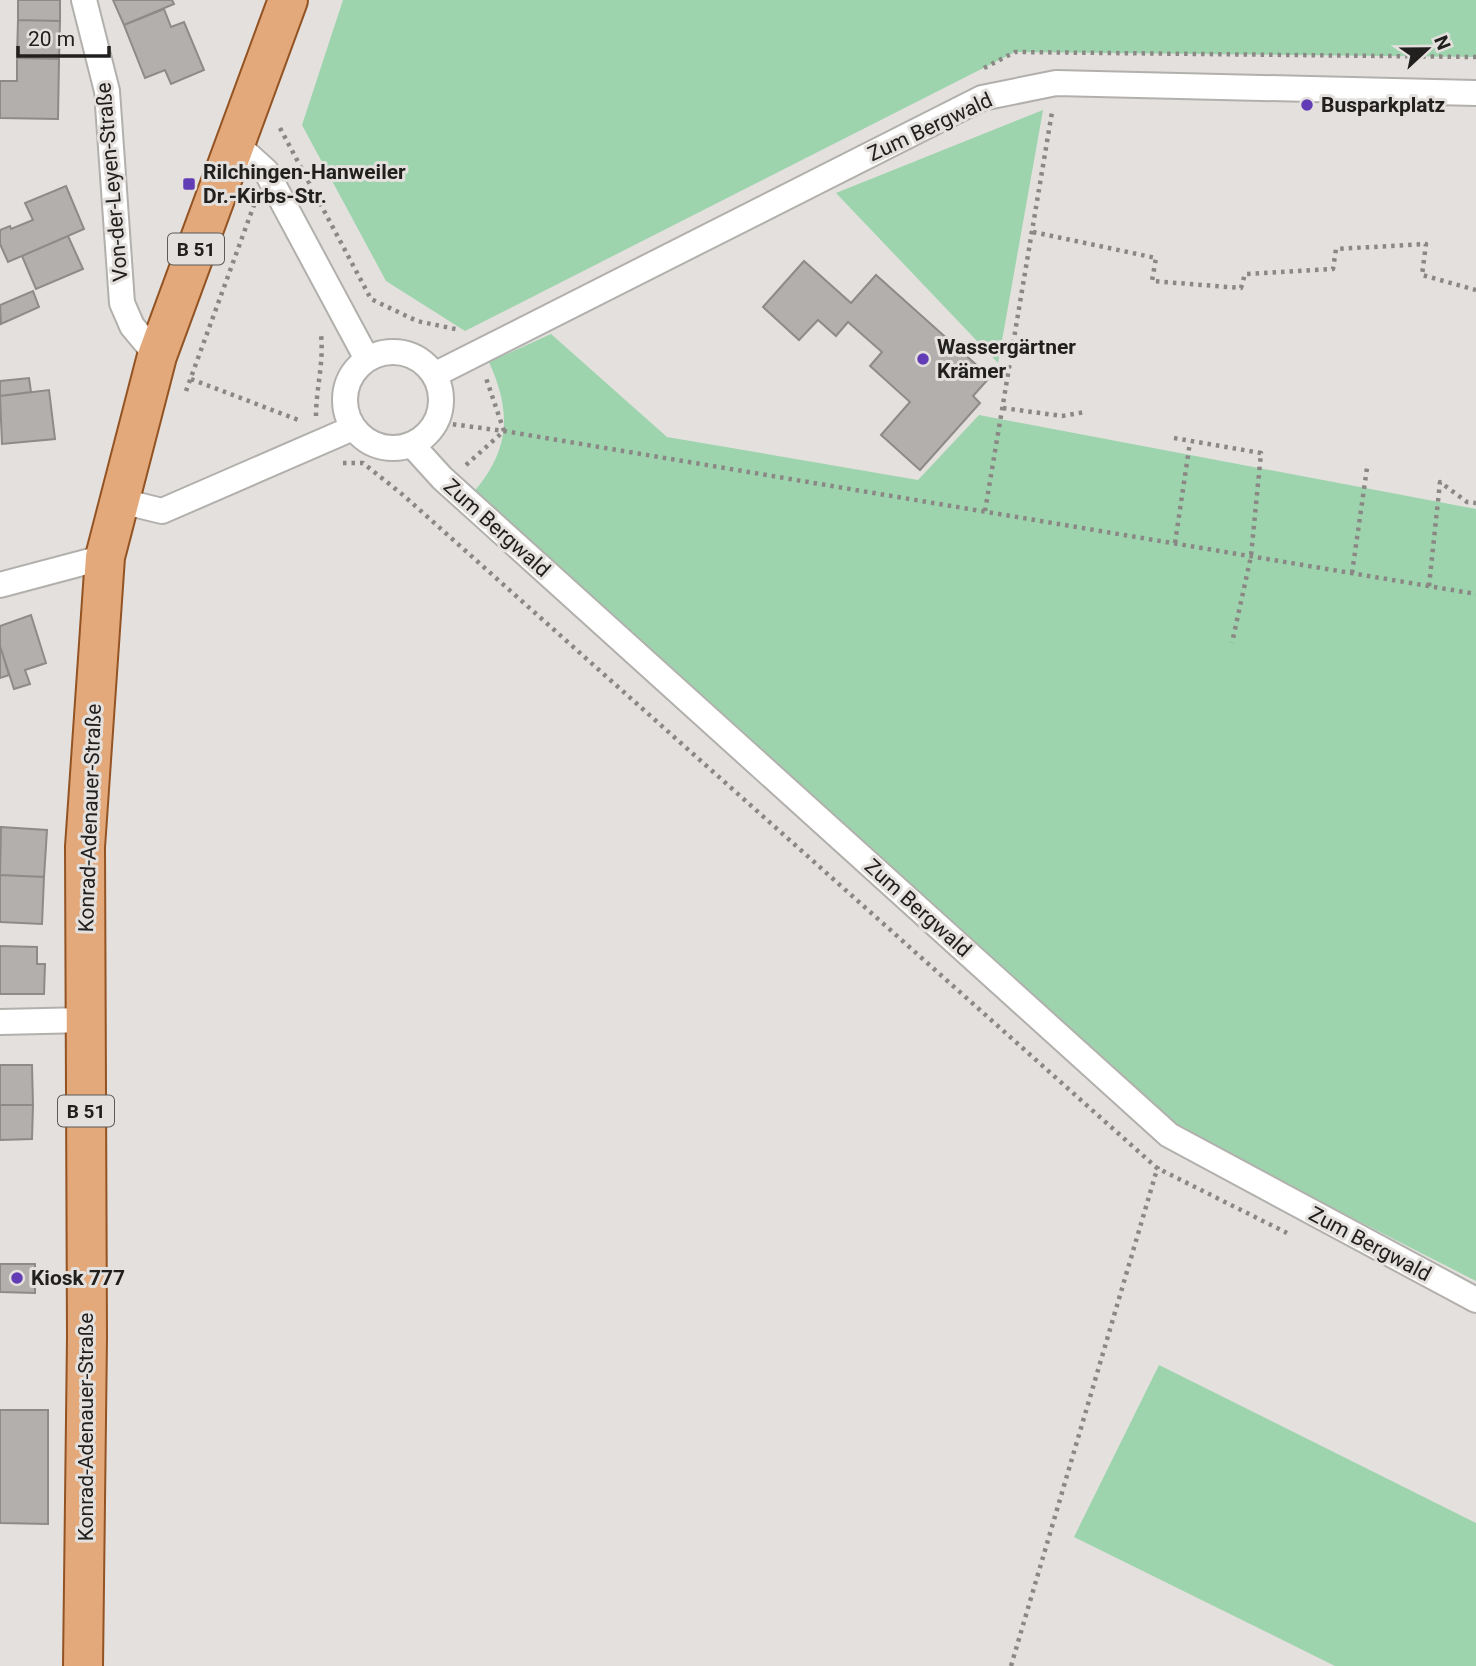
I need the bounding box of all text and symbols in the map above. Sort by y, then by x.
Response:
scale bar [18,14,108,58]
north arrow [1392,14,1462,84]
text: 20 m [28,27,75,51]
text: N [1429,32,1455,53]
street label: Von-der-Leyen-Straße [91,81,133,283]
street label: Zum Bergwald [864,88,996,166]
place label: Busparkplatz [1321,93,1445,117]
marker: Busparkplatz [1299,97,1315,113]
place label: Rilchingen-Hanweiler Dr.-Kirbs-Str. [203,160,406,208]
marker: Rilchingen-Hanweiler Dr.-Kirbs-Str. [181,176,197,192]
road number: B 51 [168,233,224,264]
place label: Wassergärtner Krämer [937,335,1076,383]
marker: Wassergärtner Krämer [915,351,931,367]
street label: Zum Bergwald [439,474,555,582]
street label: Konrad-Adenauer-Straße [74,703,106,933]
street label: Zum Bergwald [860,854,976,962]
road number: B 51 [58,1096,114,1126]
street label: Zum Bergwald [1305,1202,1435,1286]
place label: Kiosk 777 [31,1266,125,1290]
marker: Kiosk 777 [9,1270,25,1286]
street label: Konrad-Adenauer-Straße [74,1313,98,1541]

